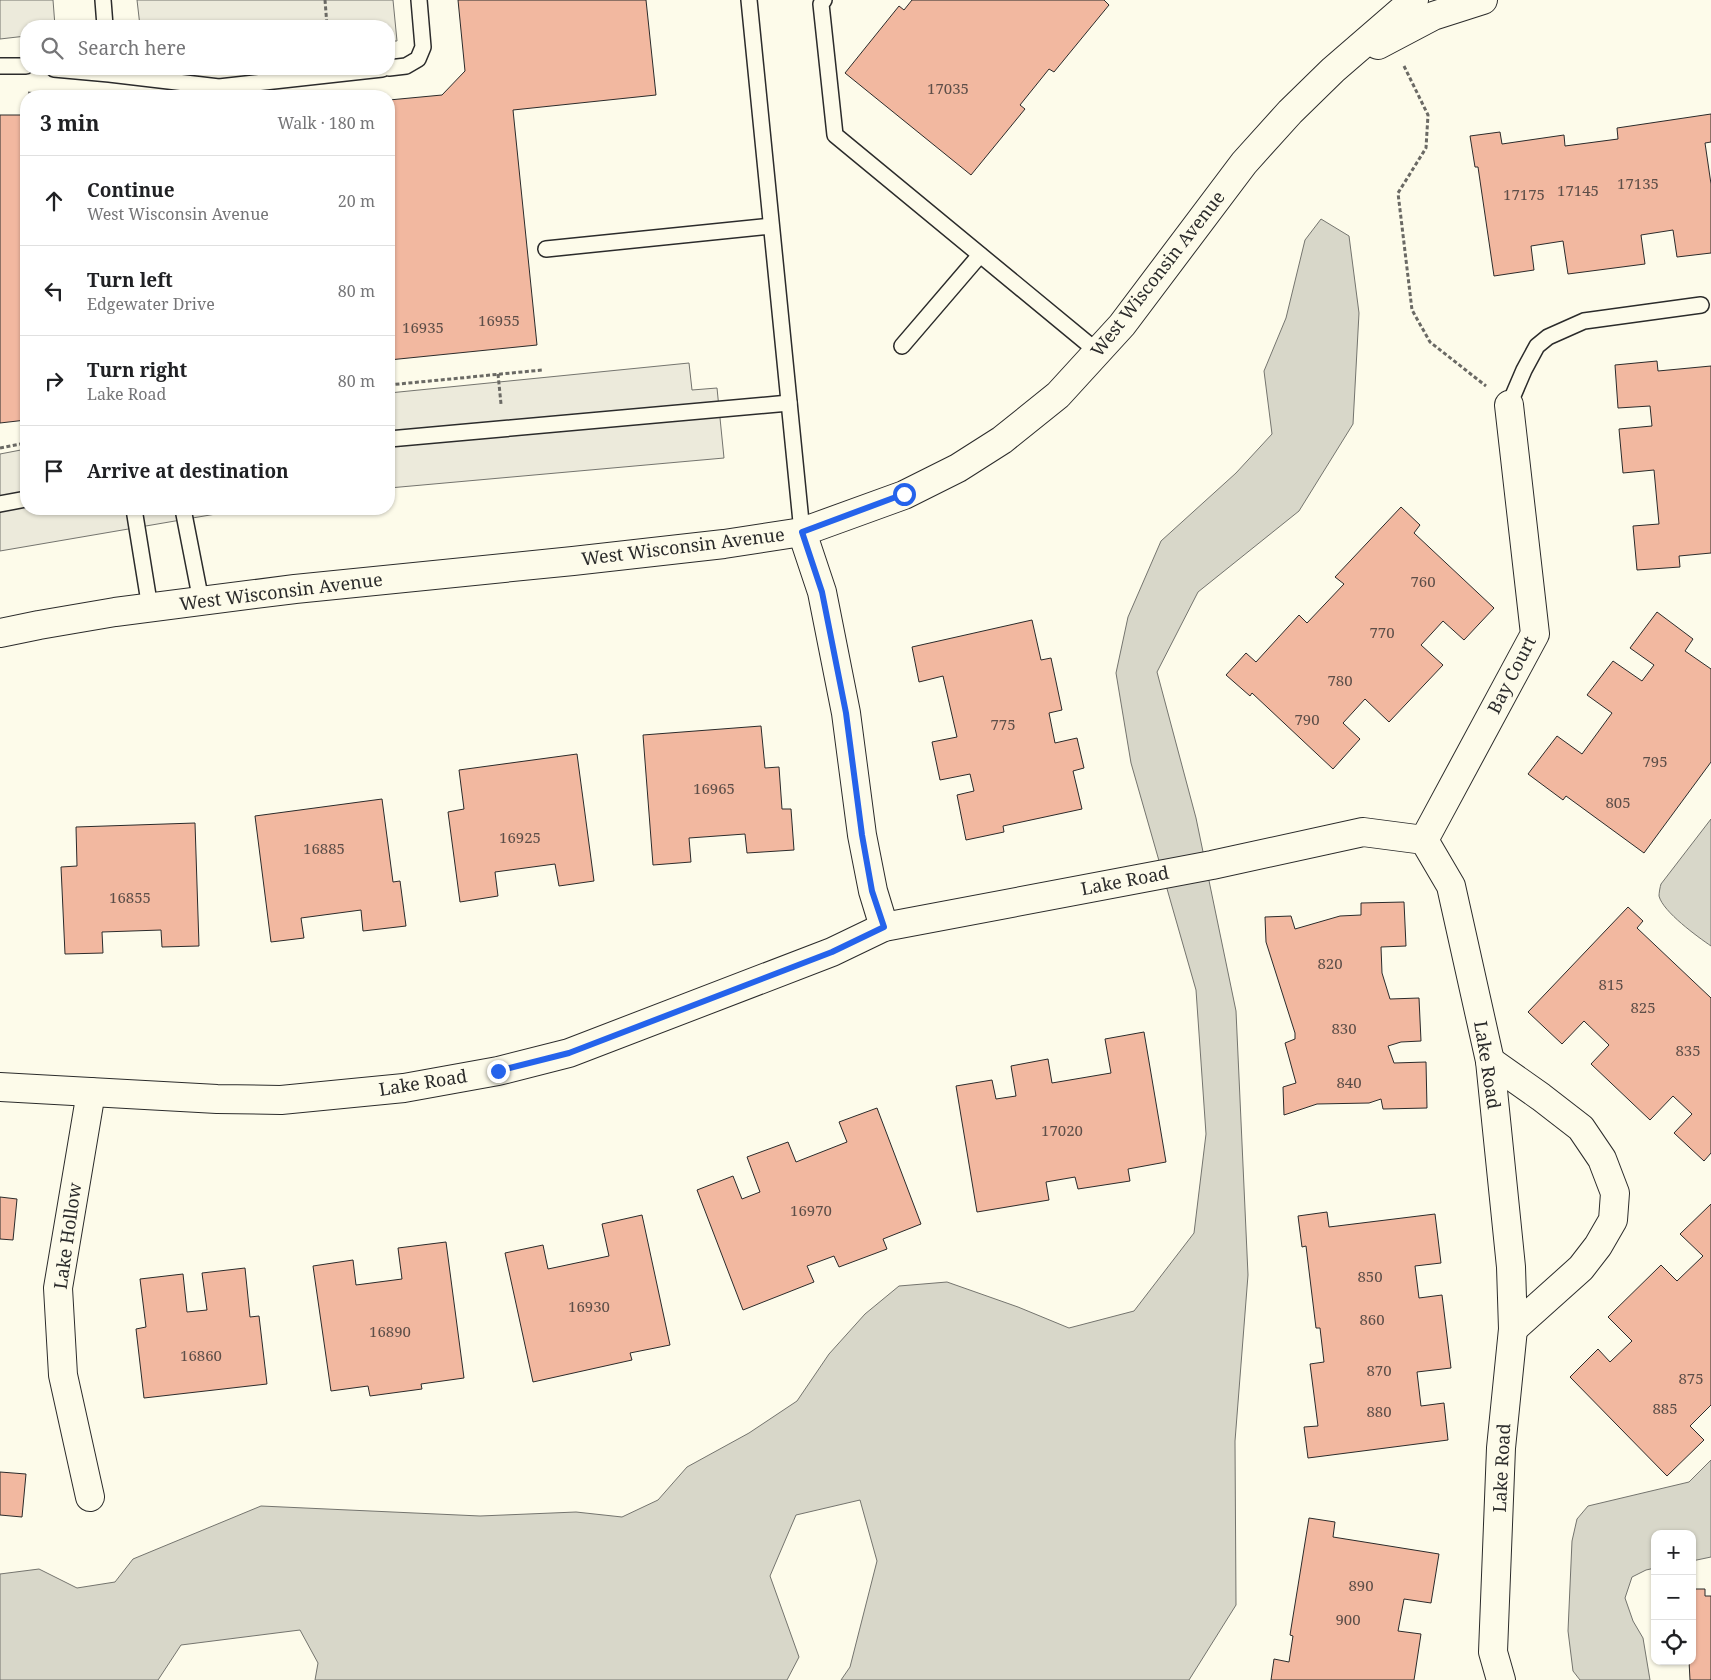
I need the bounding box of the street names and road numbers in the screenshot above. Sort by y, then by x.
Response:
street label: West Wisconsin Avenue [1085,185,1230,361]
street label: West Wisconsin Avenue [580,522,786,570]
street label: West Wisconsin Avenue [178,567,384,615]
street label: Bay Court [1481,632,1541,717]
street label: Lake Road [1079,860,1171,900]
street label: Lake Road [1469,1019,1507,1111]
street label: Lake Road [377,1063,469,1101]
street label: Lake Hollow [48,1180,86,1291]
street label: Lake Road [1487,1423,1515,1513]

